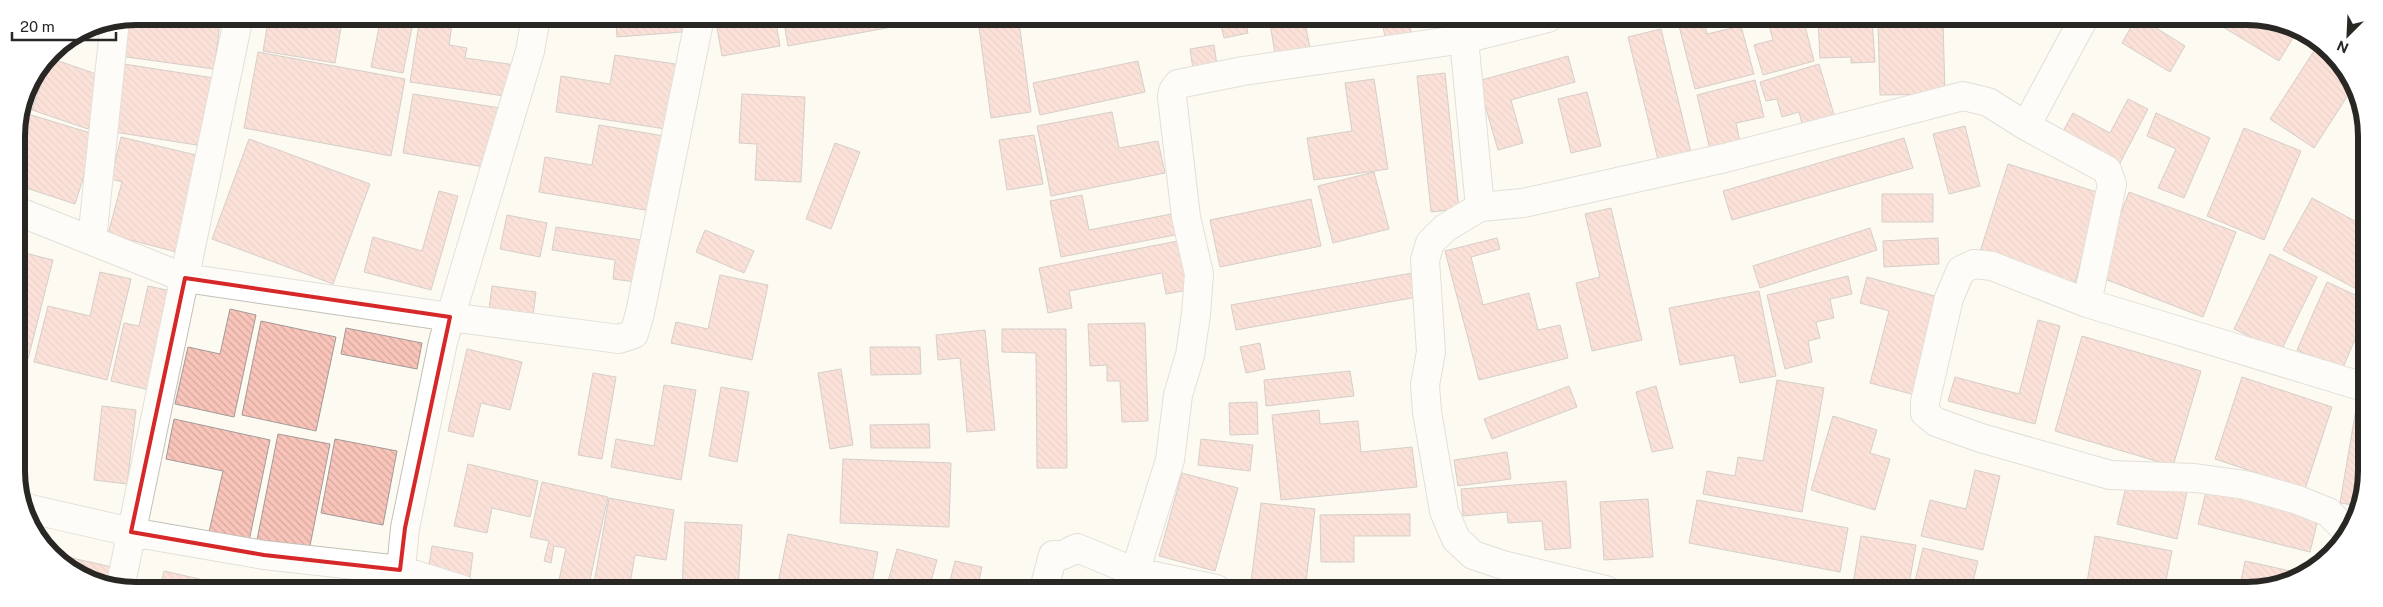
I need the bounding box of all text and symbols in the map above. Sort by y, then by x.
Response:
scale bar [12,10,116,42]
north arrow [2323,10,2373,60]
text: 20 m [20,18,55,35]
text: N [2334,37,2351,56]

